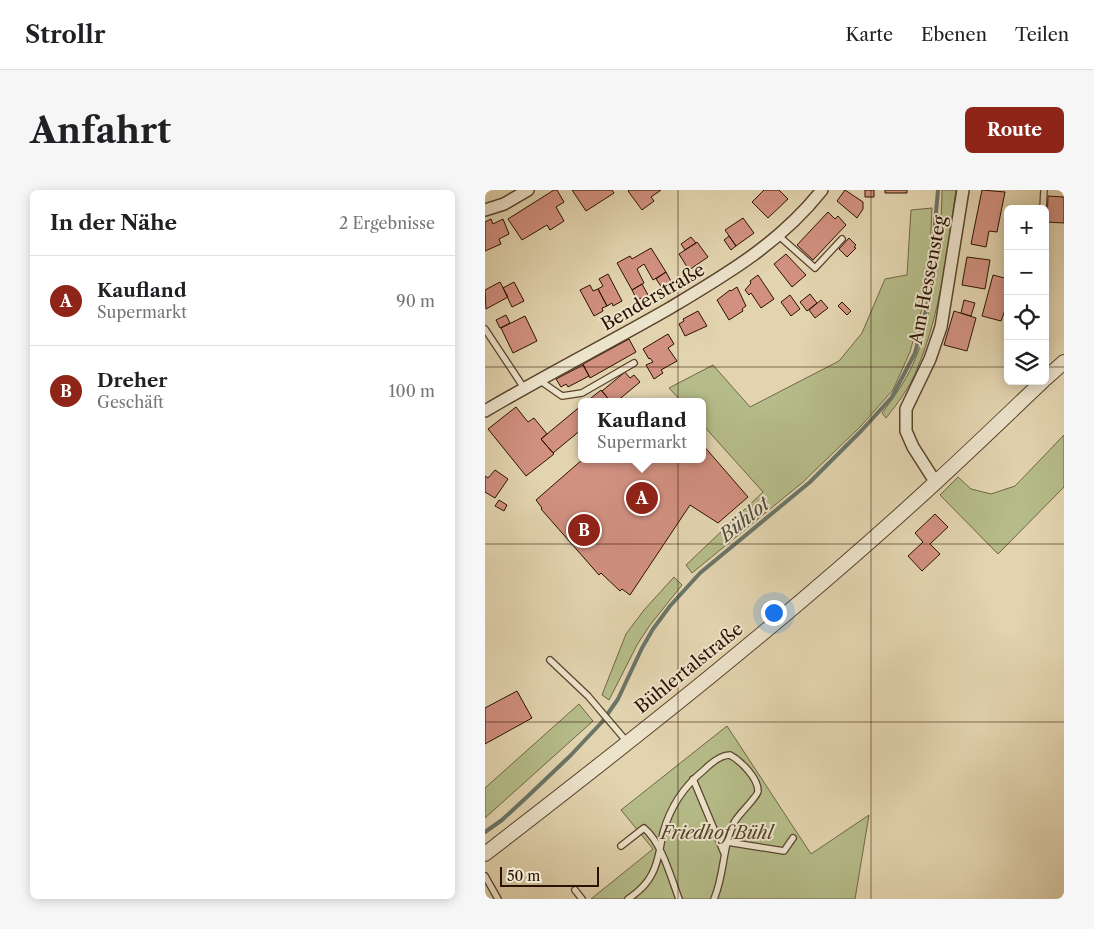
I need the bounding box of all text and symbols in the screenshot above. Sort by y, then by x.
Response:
text: Strollr [25,20,105,49]
text: Karte [845,24,893,46]
text: Ebenen [921,24,987,46]
text: Teilen [1015,24,1069,46]
button: Route [965,107,1064,153]
text: Anfahrt [30,109,171,152]
map controls [1004,205,1049,385]
button: + [1004,205,1049,250]
text: In der Nähe [50,210,177,235]
text: 2 Ergebnisse [339,213,435,233]
street label: Am Hessensteg [905,213,951,347]
button: − [1004,250,1049,295]
street label: Benderstraße [597,258,709,336]
text: Kaufland [97,279,187,302]
text: A [60,291,72,311]
text: 90 m [396,291,435,311]
button: locate [1004,295,1049,340]
text: Supermarkt [97,302,187,322]
button: layers [1004,340,1049,385]
text: Dreher [97,369,168,392]
text: B [60,381,72,401]
text: 100 m [389,381,435,401]
text: Geschäft [97,392,164,412]
popup [578,398,706,463]
text: Kaufland [597,409,687,432]
text: Supermarkt [597,432,687,452]
pin: A [626,479,658,517]
water label: Bühlot [713,491,775,548]
pin: B [568,511,600,549]
your location [761,600,787,626]
street label: Bühlertalstraße [631,618,747,718]
park label: Friedhof Bühl [659,822,776,844]
scale bar [500,864,599,887]
text: 50 m [507,867,540,885]

